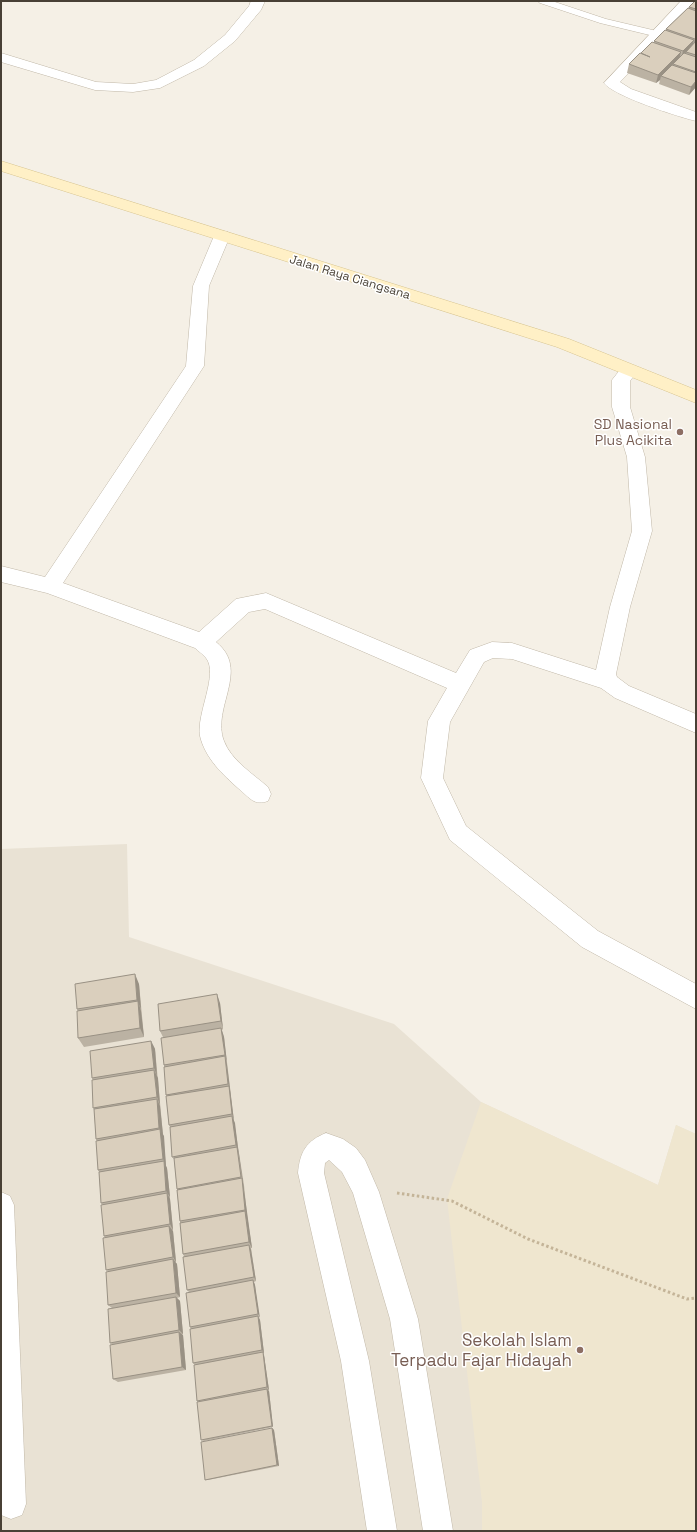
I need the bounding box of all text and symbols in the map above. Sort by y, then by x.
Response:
street label: Jalan Raya Ciangsana [288,251,413,303]
place label: SD Nasional Plus Acikita [594,415,672,449]
marker: SD Nasional Plus Acikita [675,427,685,437]
place label: Sekolah Islam Terpadu Fajar Hidayah [391,1329,572,1371]
marker: Sekolah Islam Terpadu Fajar Hidayah [575,1345,585,1355]

